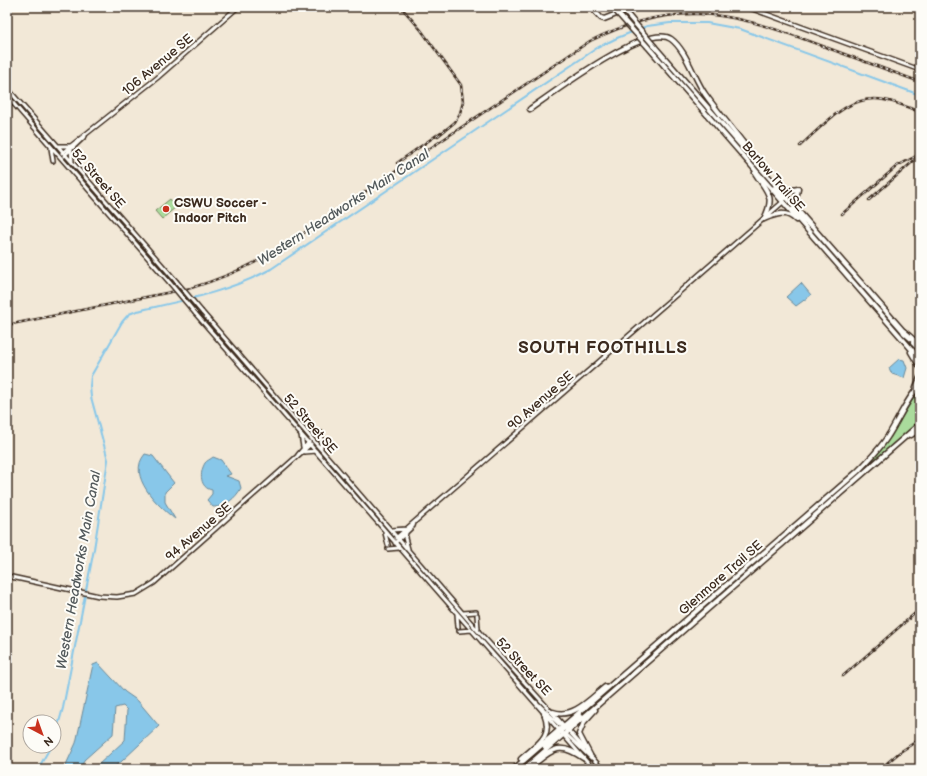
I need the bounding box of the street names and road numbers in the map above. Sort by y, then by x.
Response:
street label: 106 Avenue SE [119,30,197,99]
street label: Barlow Trail SE [739,138,808,215]
street label: 52 Street SE [68,146,129,212]
street label: 90 Avenue SE [504,368,577,434]
street label: 52 Street SE [280,391,341,457]
street label: 94 Avenue SE [162,498,235,565]
street label: Glenmore Trail SE [676,537,766,618]
street label: 52 Street SE [492,634,555,699]

